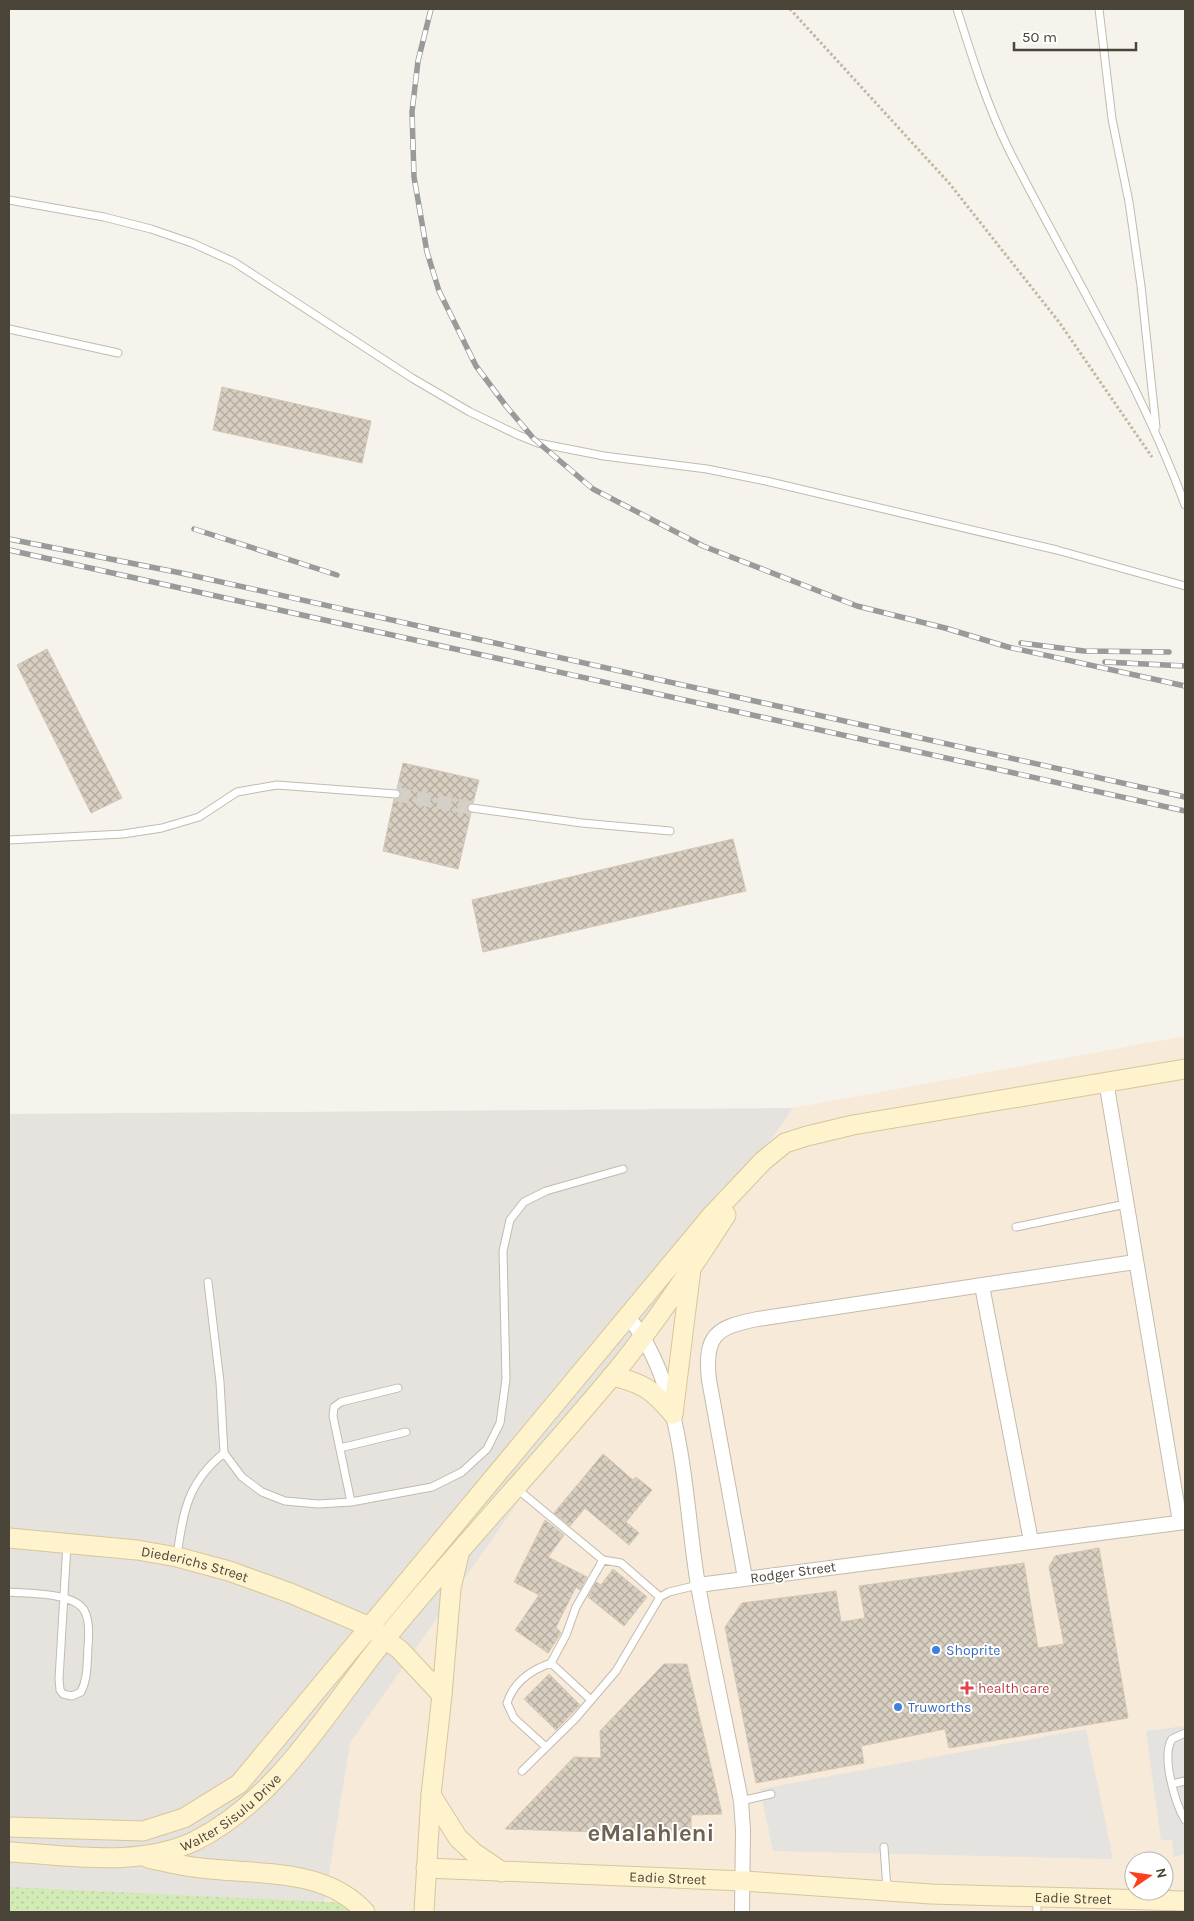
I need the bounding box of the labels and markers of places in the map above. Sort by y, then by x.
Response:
place label: Shoprite [946,1642,1000,1659]
marker: Shoprite [930,1644,942,1656]
place label: health care [978,1680,1049,1697]
marker: health care [960,1681,974,1695]
place label: Truworths [908,1699,971,1716]
marker: Truworths [892,1701,904,1713]

